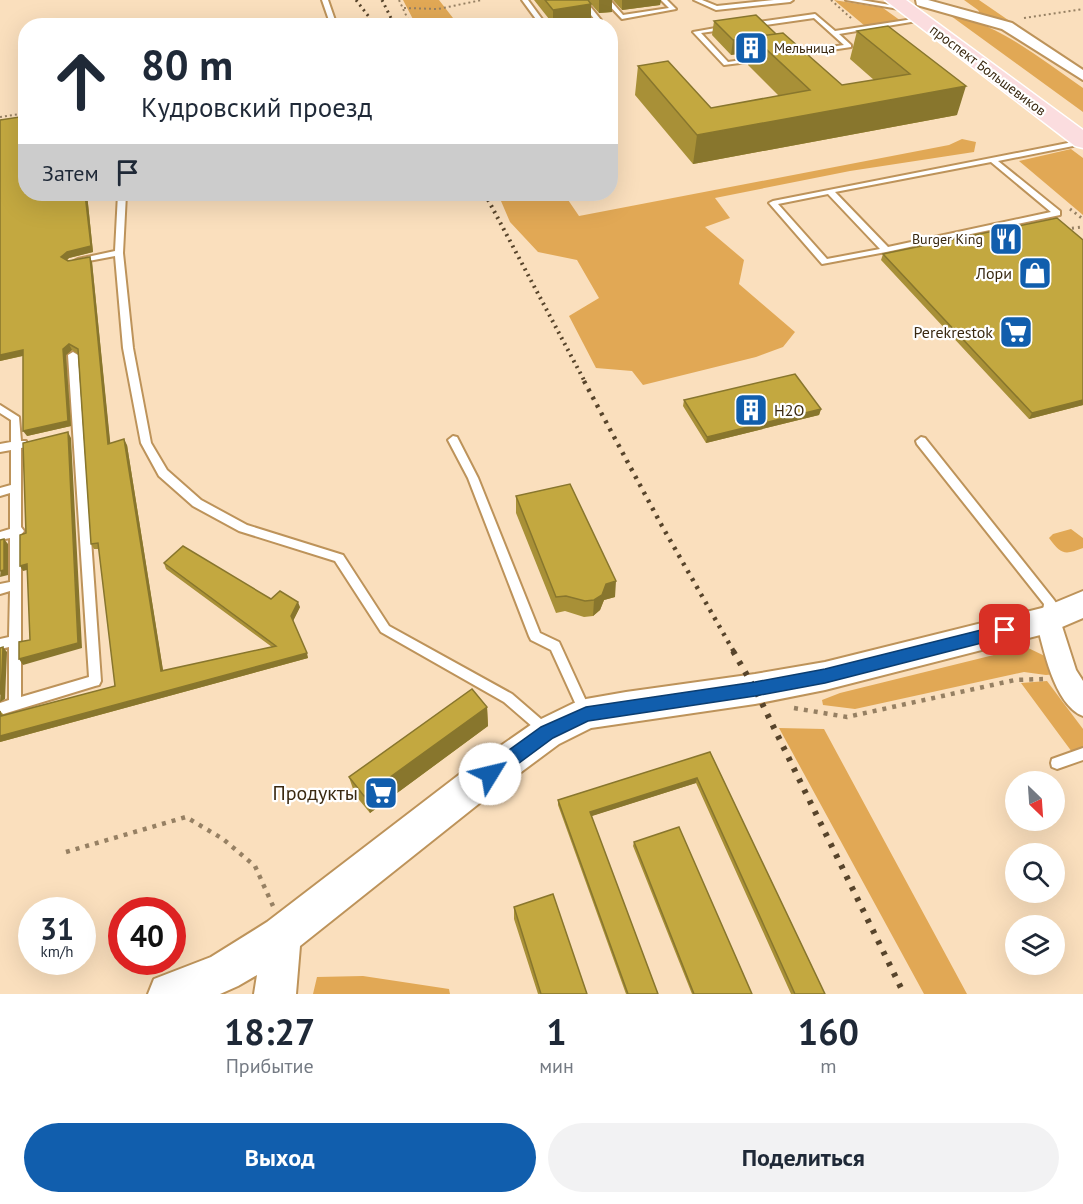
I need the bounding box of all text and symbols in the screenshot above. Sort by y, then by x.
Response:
street label: проспект Большевиков [926,20,1050,120]
building icon: Мельница [733,30,769,66]
text: 80 m [141,37,233,92]
place label: Мельница [774,39,835,57]
icon: ahead [42,42,120,120]
text: Кудровский проезд [141,90,372,124]
icon: arrive [111,156,144,189]
text: Затем [42,159,99,187]
restaurant icon: Burger King [988,221,1024,257]
place label: Burger King [912,230,983,248]
shop icon: Лори [1017,255,1053,291]
place label: Лори [975,263,1012,283]
supermarket icon: Perekrestok [998,314,1034,350]
place label: Perekrestok [913,322,993,342]
building icon: H2O [733,392,769,428]
place label: H2O [774,400,804,420]
pin [979,604,1030,655]
icon: arrive [988,613,1021,646]
position arrow [458,742,522,806]
north arrow [1005,771,1065,831]
map controls [1005,771,1065,975]
supermarket icon: Продукты [363,775,399,811]
place label: Продукты [273,780,358,806]
button: search [1005,843,1065,903]
speed limit sign: 40 [108,897,186,975]
text: 31 [40,909,74,948]
button: layers [1005,915,1065,975]
text: km/h [41,942,73,961]
text: 18:27 [224,1008,315,1055]
text: 1 [546,1008,567,1055]
text: 160 [798,1008,859,1055]
text: Прибытие [226,1053,314,1079]
text: мин [539,1053,574,1079]
text: m [820,1053,837,1079]
button: Выход [24,1123,536,1192]
button: Поделиться [548,1123,1059,1192]

